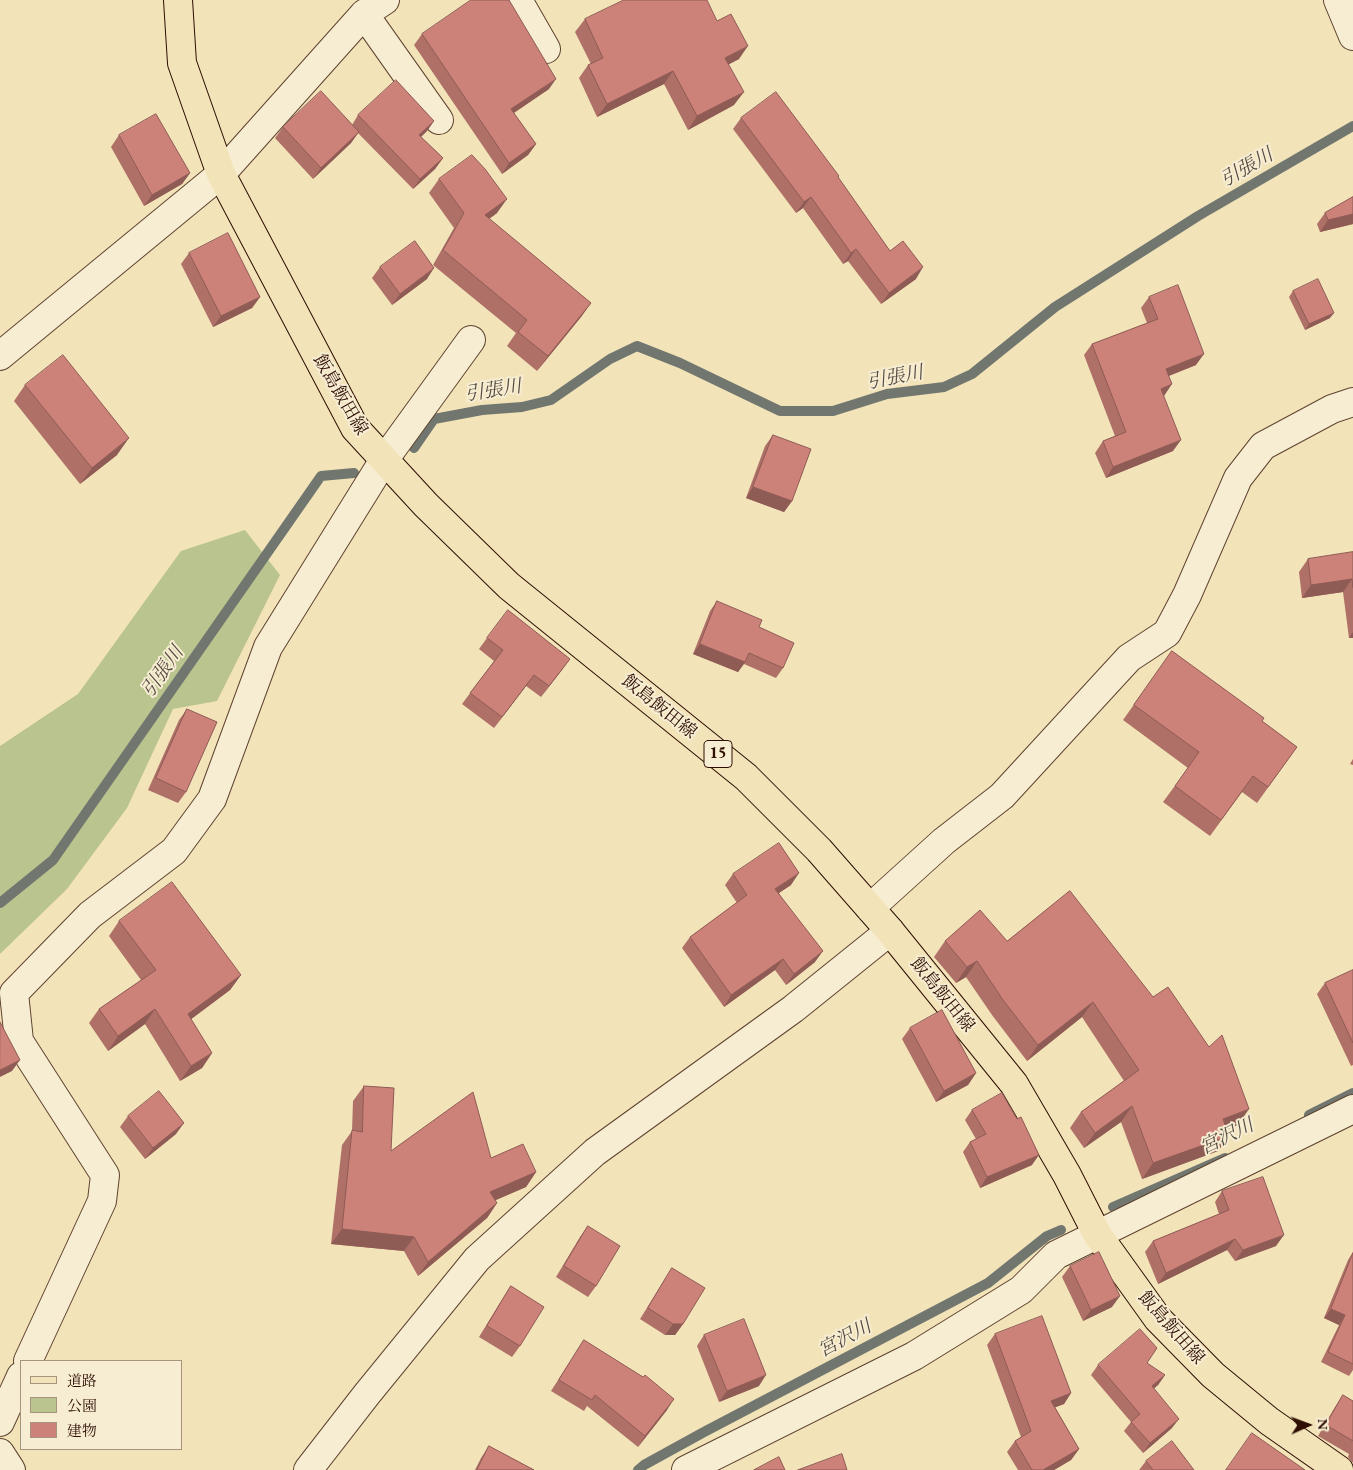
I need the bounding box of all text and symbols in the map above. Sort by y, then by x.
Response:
water label: 引張川 [1217,144,1277,192]
street label: 飯島飯田線 [308,351,372,439]
water label: 引張川 [865,361,925,395]
water label: 引張川 [463,375,523,407]
water label: 引張川 [137,642,189,702]
street label: 飯島飯田線 [617,670,701,744]
road number: 15 [704,741,732,768]
street label: 飯島飯田線 [905,953,979,1037]
water label: 宮沢川 [1196,1114,1258,1160]
street label: 飯島飯田線 [1133,1287,1209,1369]
water label: 宮沢川 [814,1316,876,1362]
legend [20,1360,182,1450]
text: 道路 [67,1371,97,1390]
text: 公園 [67,1396,97,1415]
north arrow [1283,1400,1333,1450]
text: N [1314,1418,1332,1430]
text: 建物 [67,1421,97,1440]

